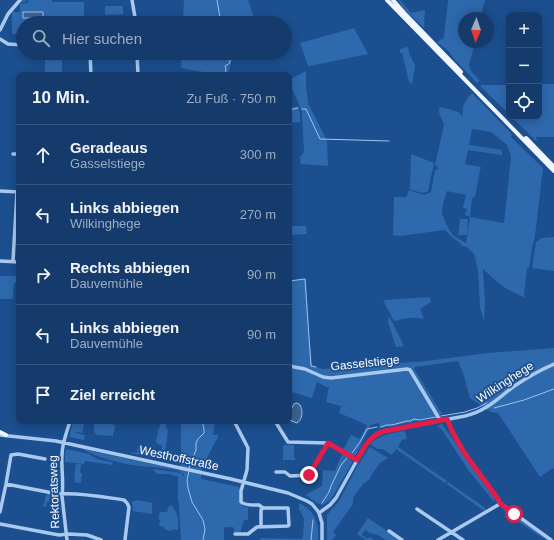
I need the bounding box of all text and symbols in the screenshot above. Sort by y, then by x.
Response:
north arrow [458,12,494,48]
map controls [506,12,542,120]
button: + [506,12,542,48]
search box [16,16,292,60]
icon: search [30,27,52,49]
text: Hier suchen [62,30,142,47]
button: − [506,48,542,84]
button: locate [506,84,542,120]
text: 10 Min. [32,88,90,107]
text: Zu Fuß · 750 m [186,91,276,106]
text: Geradeaus [70,139,148,156]
icon: ahead [32,144,54,166]
text: 300 m [240,147,276,162]
text: Gasselstiege [70,156,145,171]
text: Links abbiegen [70,199,179,216]
icon: left [32,204,54,226]
text: 270 m [240,207,276,222]
text: Wilkinghege [70,216,141,231]
text: Rechts abbiegen [70,259,190,276]
icon: right [32,264,54,286]
text: 90 m [247,267,276,282]
text: Dauvemühle [70,276,143,291]
text: Links abbiegen [70,319,179,336]
icon: left [32,324,54,346]
text: 90 m [247,327,276,342]
text: Dauvemühle [70,336,143,351]
street label: Gasselstiege [330,352,401,374]
street label: Wilkinghege [474,358,536,406]
icon: arrive [32,384,54,406]
text: Ziel erreicht [70,386,155,403]
street label: Westhoffstraße [138,443,220,473]
street label: Rektoratsweg [46,455,62,529]
route end [300,466,318,484]
route start [505,505,523,523]

